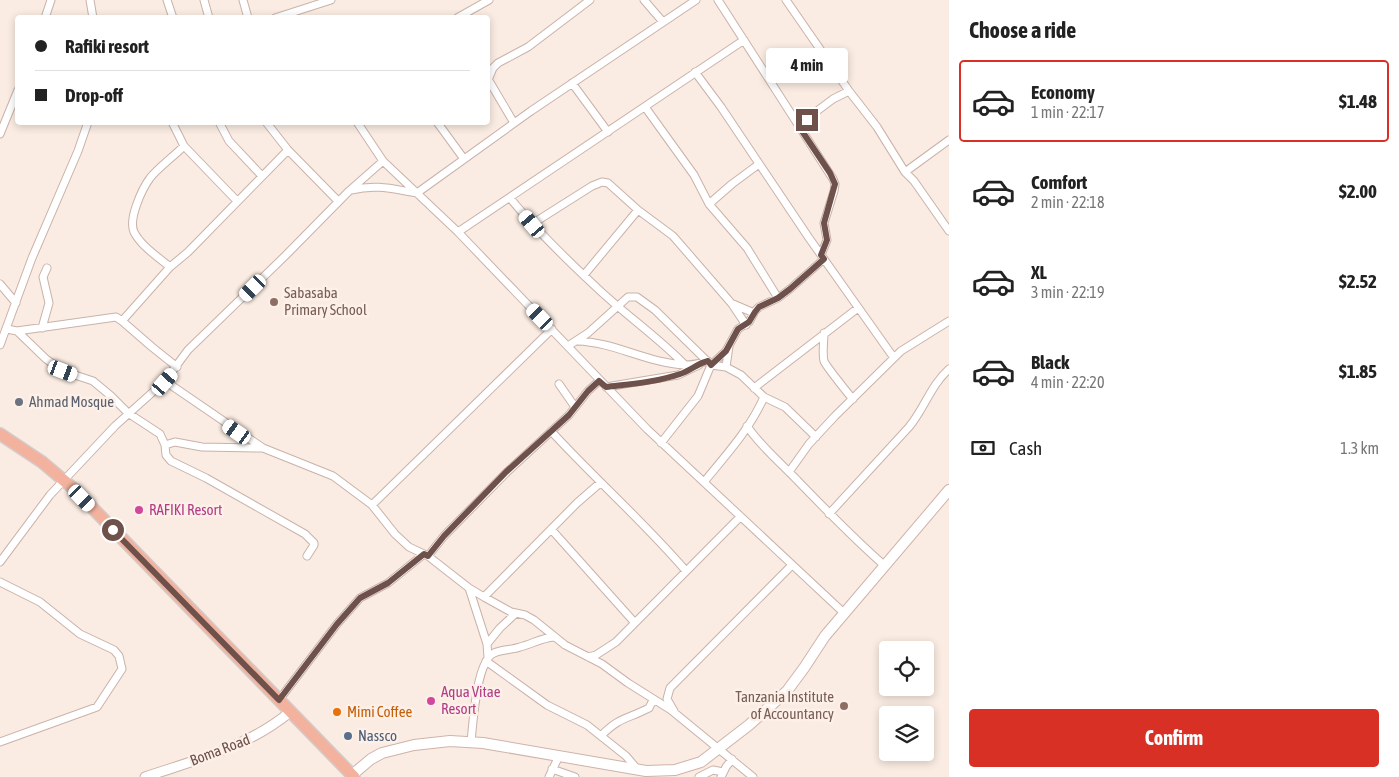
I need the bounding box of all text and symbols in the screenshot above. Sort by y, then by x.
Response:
text: Choose a ride [969,17,1076,43]
text: Rafiki resort [65,35,149,57]
callout: 4 min [766,48,848,82]
text: 4 min [791,56,823,74]
icon: car [971,79,1016,124]
text: Economy [1031,81,1095,103]
text: Drop-off [65,84,123,106]
text: $1.48 [1339,90,1377,112]
text: 1 min · 22:17 [1031,103,1104,121]
route end [796,109,818,131]
icon: car [971,169,1016,214]
text: Comfort [1031,171,1087,193]
text: $2.00 [1339,180,1377,202]
text: 2 min · 22:18 [1031,193,1104,211]
car [516,208,547,240]
icon: car [971,259,1016,304]
text: XL [1031,261,1047,283]
text: $2.52 [1339,270,1377,292]
car [237,272,268,304]
text: 3 min · 22:19 [1031,283,1104,301]
place label: Sabasaba Primary School [284,284,367,318]
marker: Sabasaba Primary School [268,296,280,308]
car [524,301,555,333]
icon: car [971,349,1016,394]
text: Black [1031,351,1069,373]
car [46,359,79,383]
text: $1.85 [1339,360,1377,382]
car [149,366,180,398]
text: 4 min · 22:20 [1031,373,1104,391]
place label: Ahmad Mosque [29,393,114,410]
marker: Ahmad Mosque [13,396,25,408]
car [220,417,253,447]
icon: cash [969,434,997,462]
text: Cash [1009,437,1042,459]
text: 1.3 km [1340,439,1379,457]
car [66,482,97,514]
place label: RAFIKI Resort [149,501,222,518]
marker: RAFIKI Resort [133,504,145,516]
route start [102,519,124,541]
map controls [879,641,934,761]
button: locate [879,641,934,696]
place label: Aqua Vitae Resort [441,683,501,717]
place label: Tanzania Institute of Accountancy [735,688,834,722]
marker: Aqua Vitae Resort [425,695,437,707]
marker: Tanzania Institute of Accountancy [838,700,850,712]
place label: Mimi Coffee [347,703,412,720]
marker: Mimi Coffee [331,706,343,718]
button: layers [879,706,934,761]
button: Confirm [969,709,1379,767]
place label: Nassco [358,727,397,744]
street label: Boma Road [188,730,252,769]
marker: Nassco [342,730,354,742]

